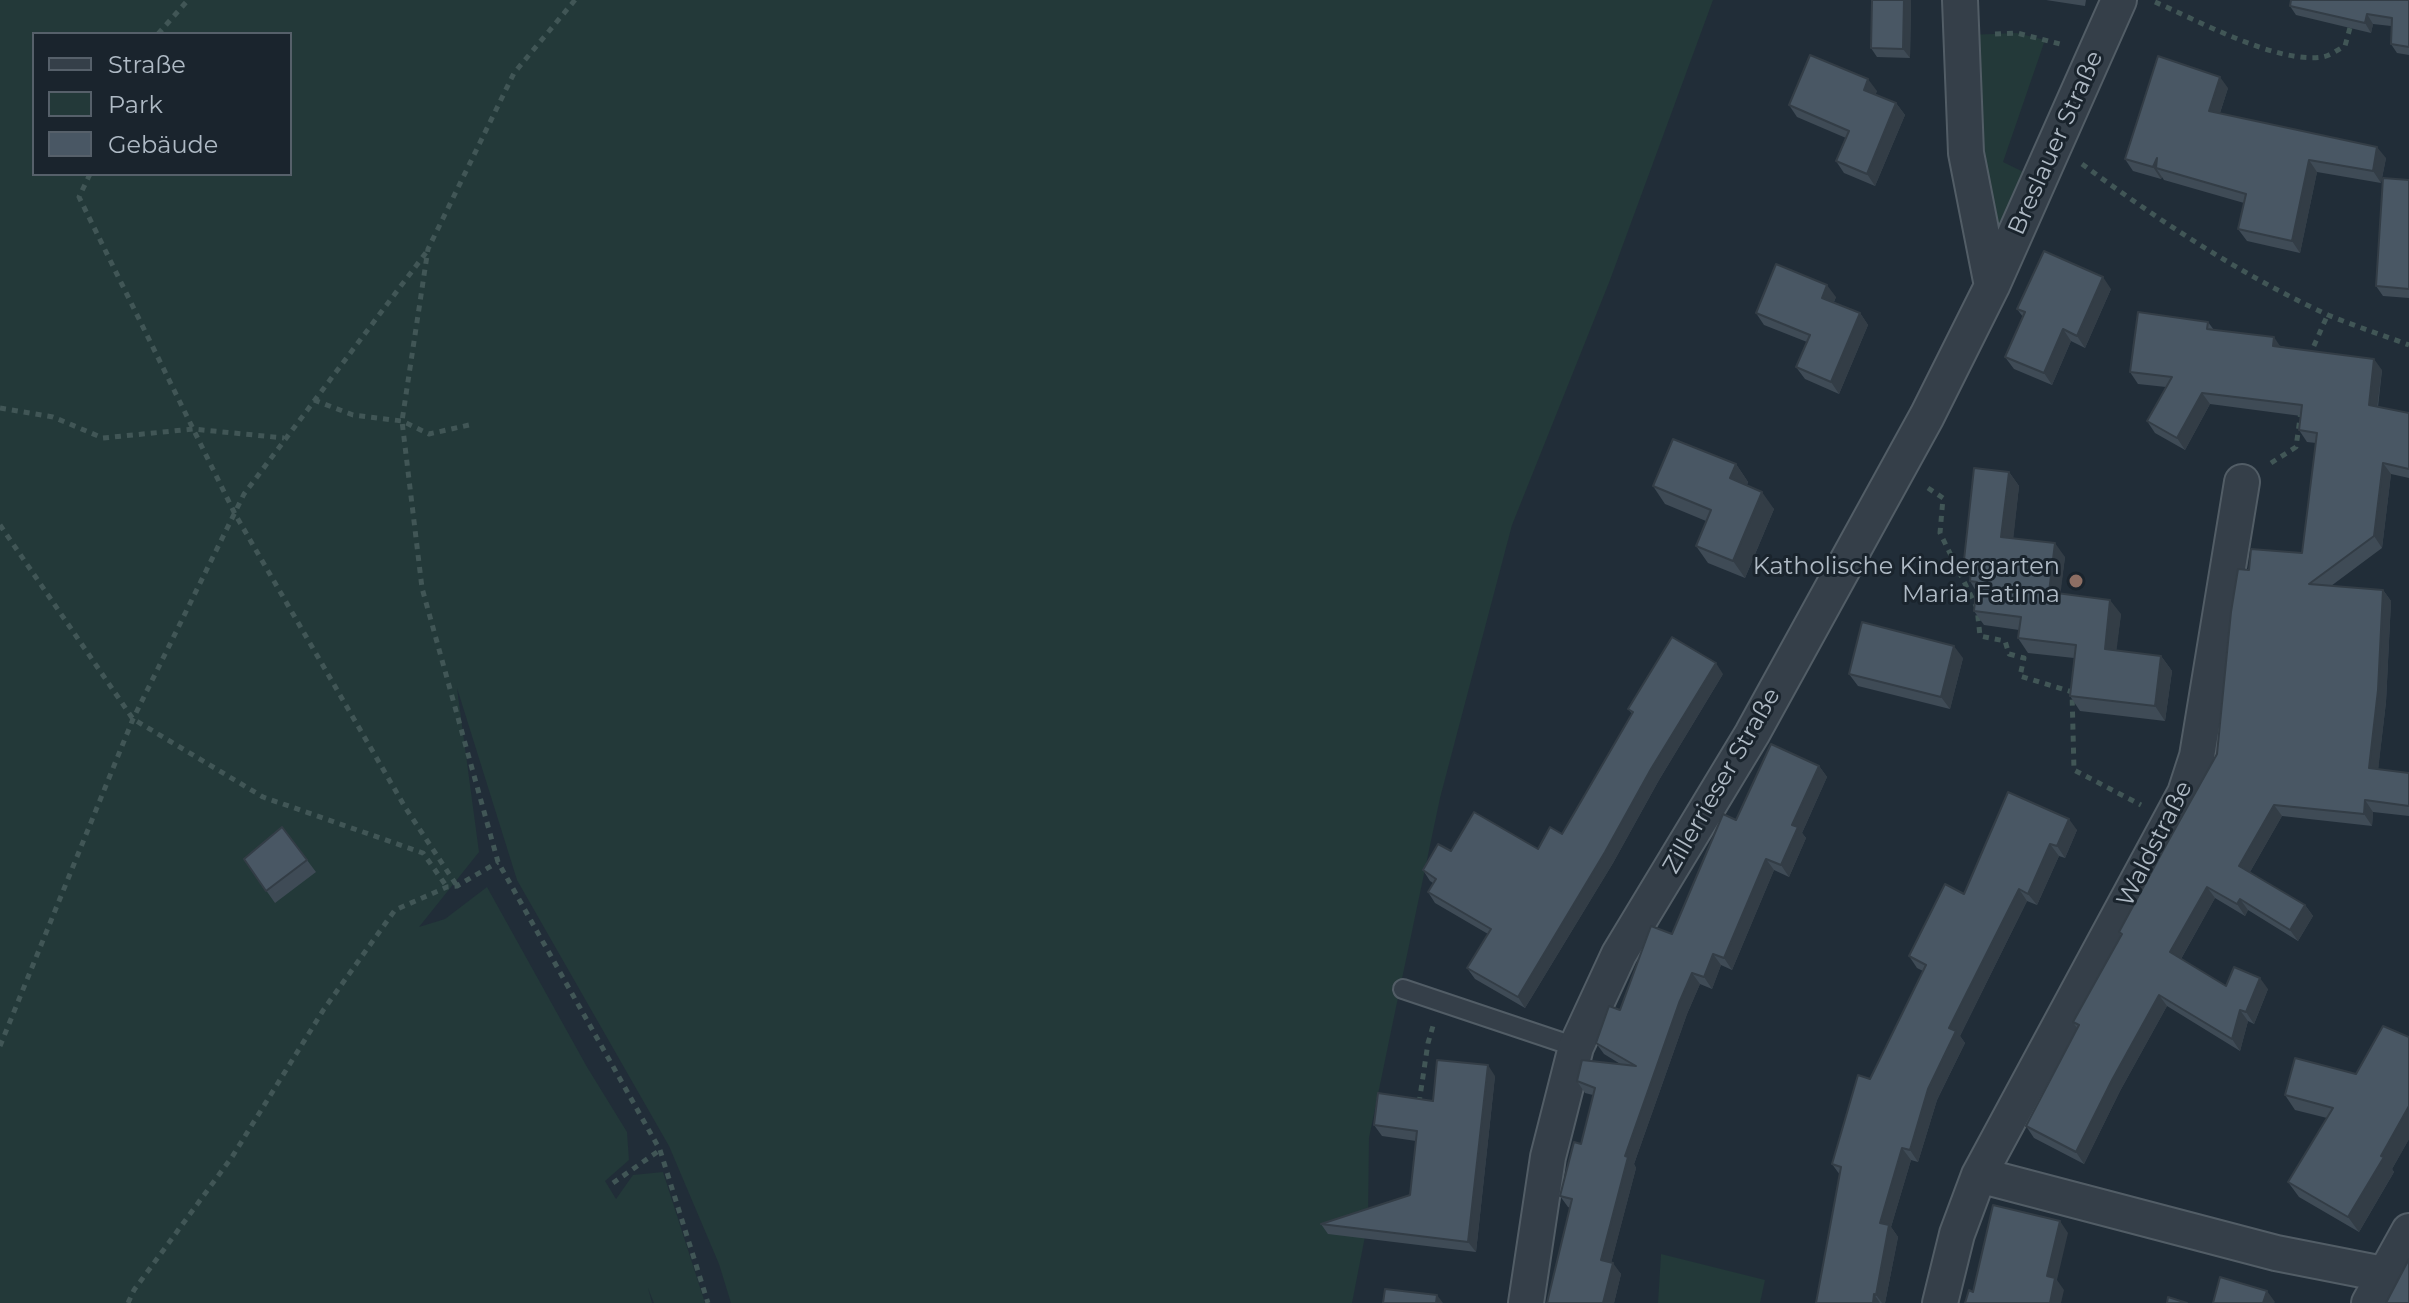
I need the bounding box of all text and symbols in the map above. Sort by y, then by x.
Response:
legend [32,32,292,176]
street label: Breslauer Straße [2002,46,2110,240]
text: Straße [108,50,186,79]
text: Park [108,90,163,119]
text: Gebäude [108,130,218,159]
place label: Katholische Kindergarten Maria Fatima [1753,553,2060,609]
marker: Katholische Kindergarten Maria Fatima [2067,572,2085,590]
street label: Zillerrieser Straße [1657,683,1787,879]
street label: Waldstraße [2111,776,2199,912]

